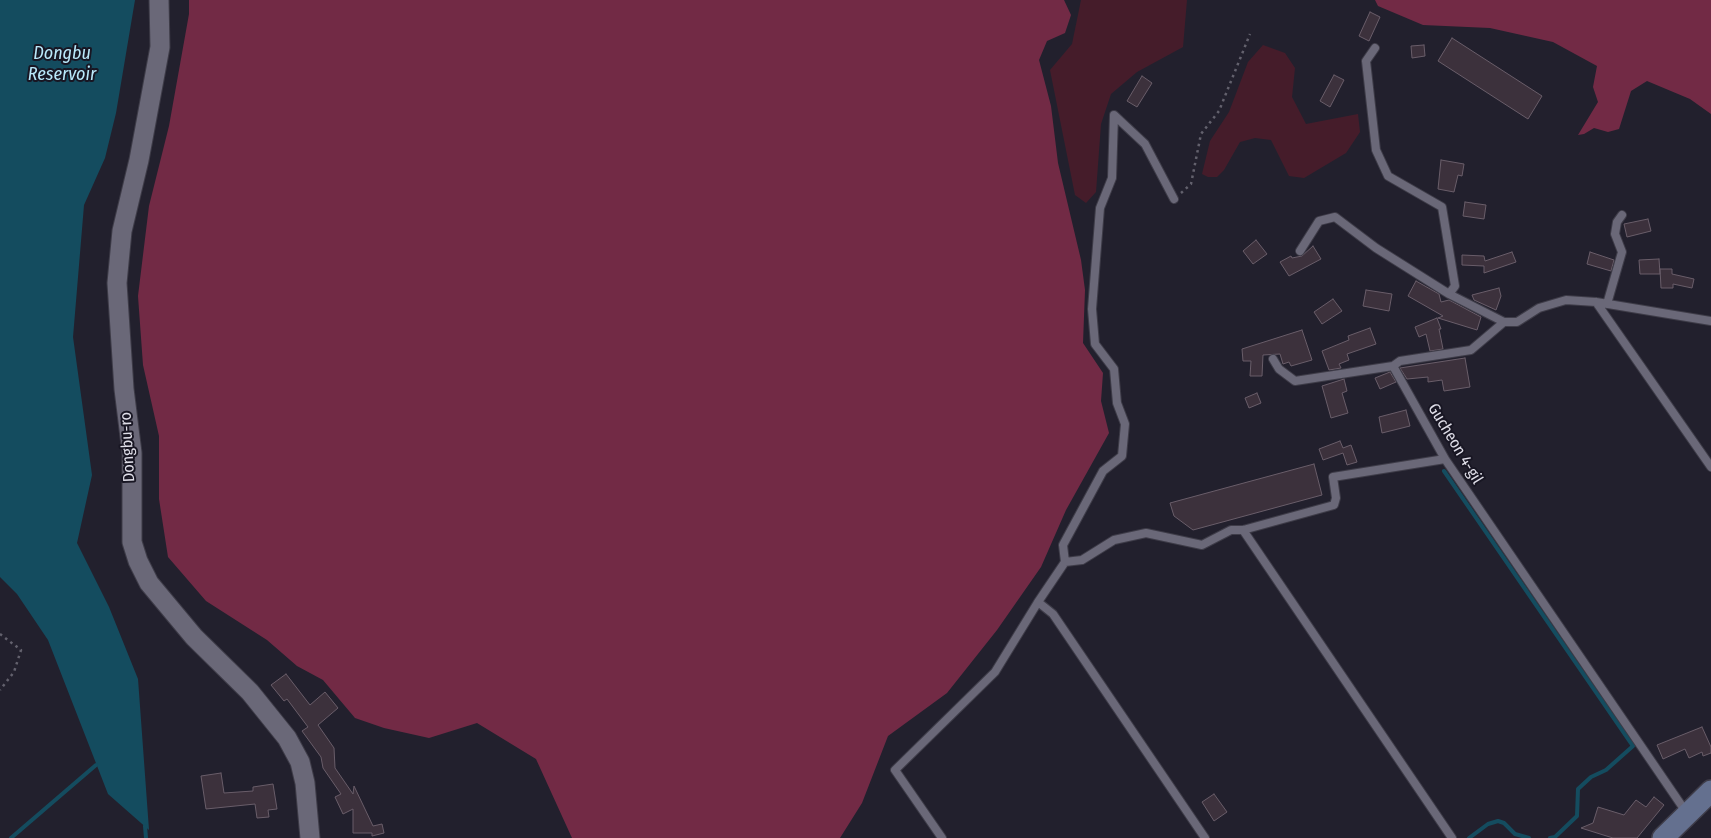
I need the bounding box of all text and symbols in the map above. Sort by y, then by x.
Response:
water label: Dongbu Reservoir [28,43,96,86]
street label: Gucheon 4-gil [1423,400,1487,488]
street label: Dongbu-ro [117,412,139,482]

